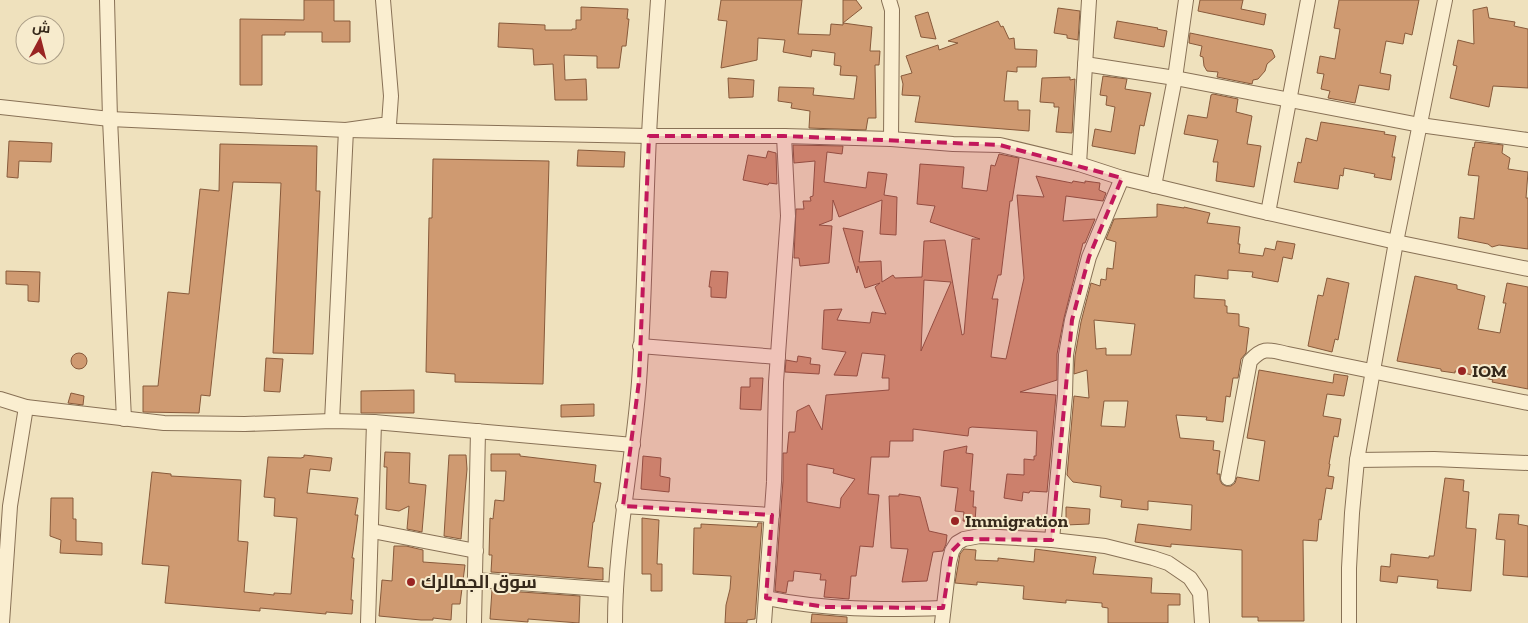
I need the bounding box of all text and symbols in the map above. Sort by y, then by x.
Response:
north arrow [15,15,65,65]
text: ش [32,18,52,37]
place label: IOM [1472,360,1507,382]
marker: IOM [1456,365,1468,377]
place label: Immigration [965,510,1068,532]
marker: Immigration [949,515,961,527]
place label: سوق الجمالرك [421,571,537,593]
marker: سوق الجمالرك [405,576,417,588]

